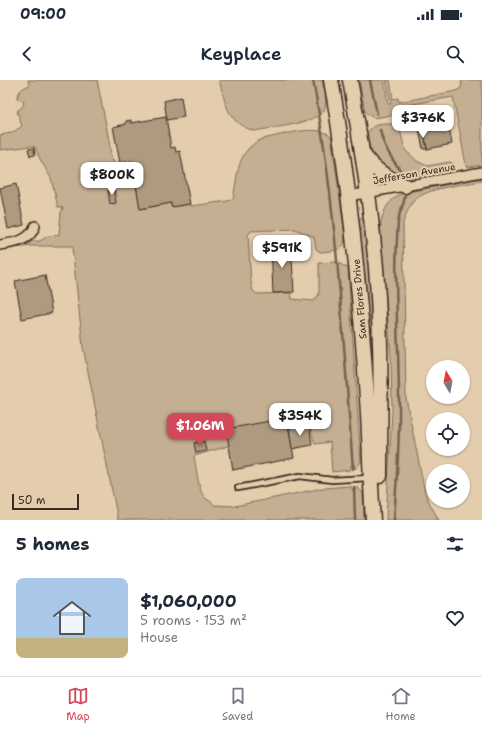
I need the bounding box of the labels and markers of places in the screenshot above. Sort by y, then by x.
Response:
pin: $376K [395,105,451,139]
pin: $800K [84,162,140,196]
pin: $591K [254,235,310,269]
pin: $354K [272,403,328,437]
pin: $1.06M [167,413,233,447]

